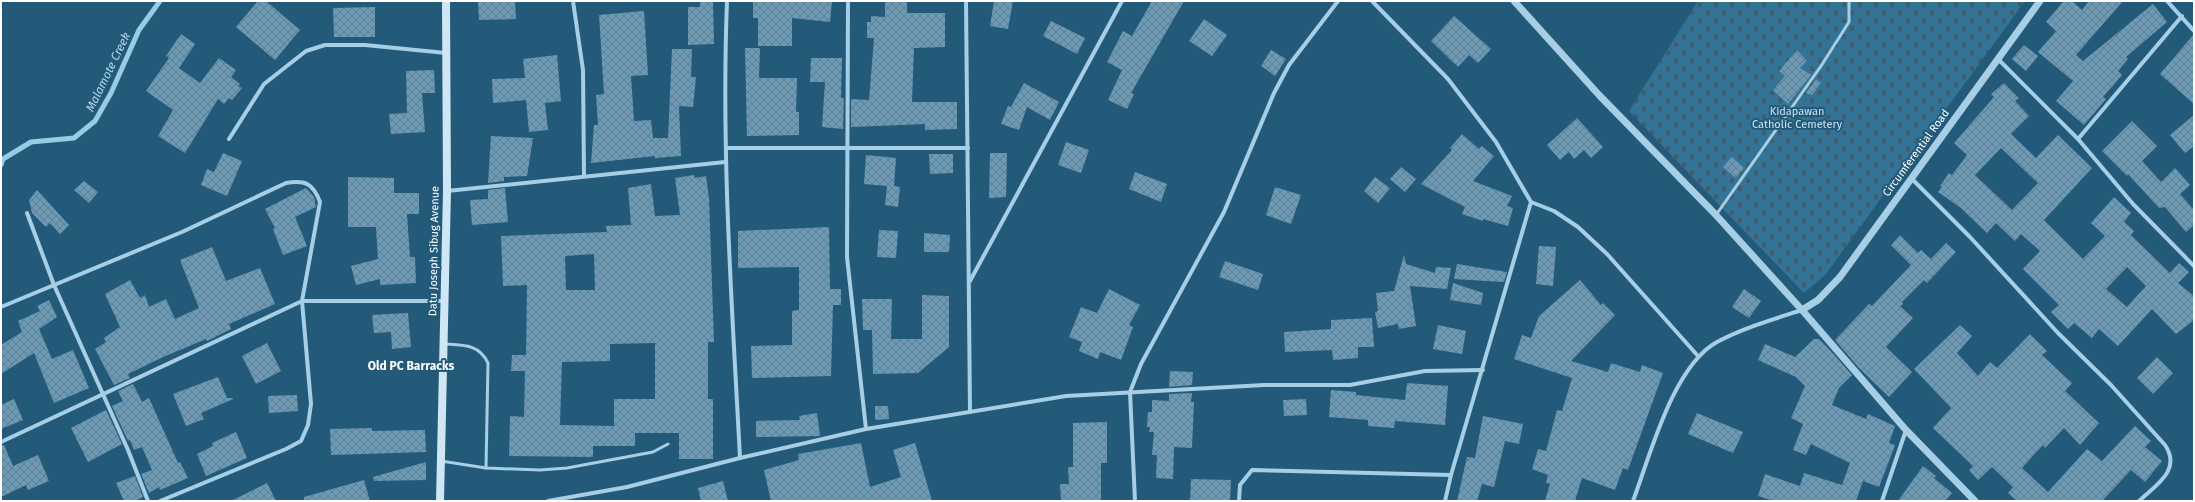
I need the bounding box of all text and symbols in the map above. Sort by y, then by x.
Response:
water label: Malamote Creek [83,30,133,114]
park label: Kidapawan Catholic Cemetery [1752,105,1843,131]
street label: Circumferential Road [1880,107,1952,199]
street label: Datu Joseph Sibug Avenue [426,186,442,316]
district label: Old PC Barracks [368,359,455,373]

